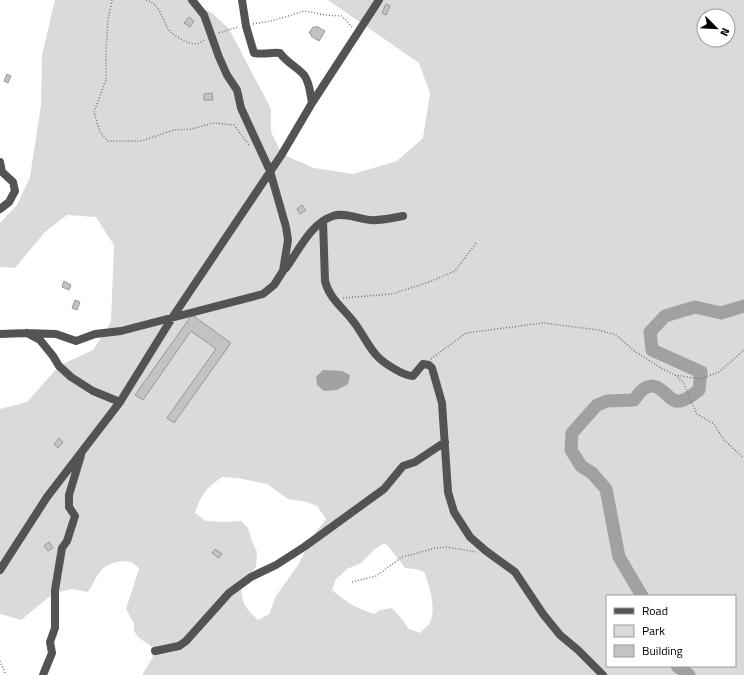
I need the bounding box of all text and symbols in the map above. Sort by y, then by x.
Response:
north arrow [696,8,736,48]
text: N [716,25,734,39]
legend [606,595,736,667]
text: Road [642,601,668,620]
text: Park [642,621,665,640]
text: Building [642,641,683,660]

